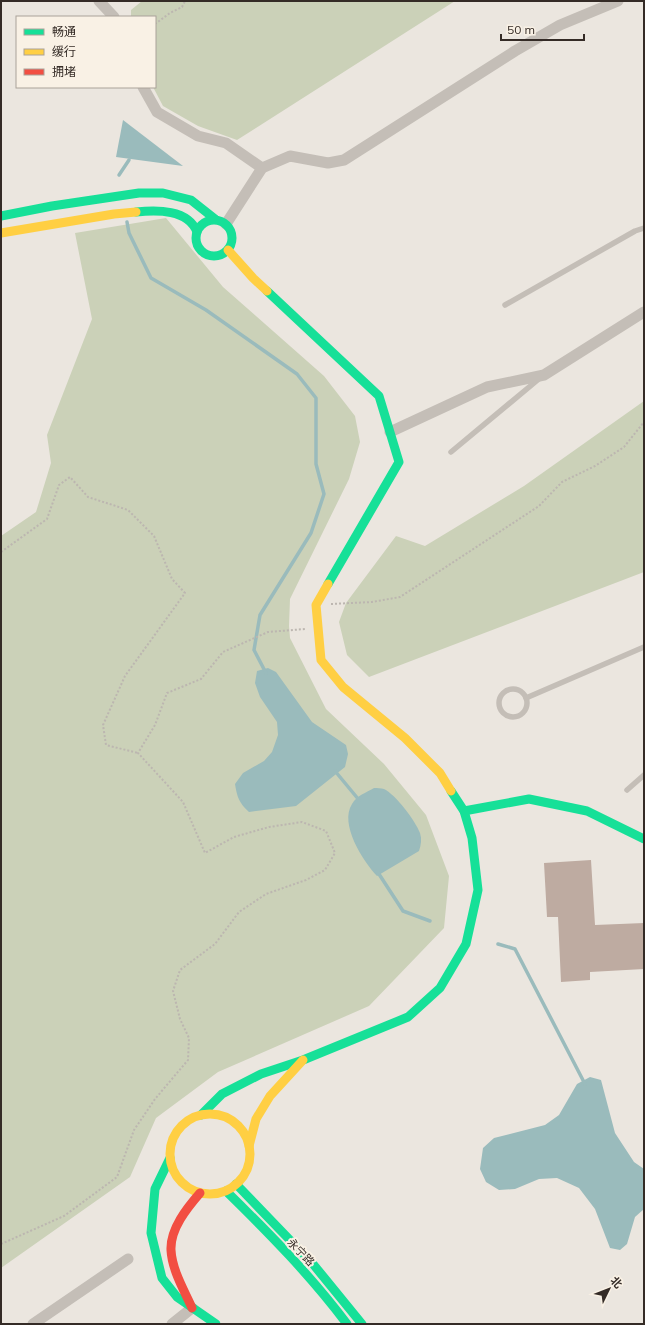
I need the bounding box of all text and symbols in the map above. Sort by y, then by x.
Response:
legend [16,16,156,88]
scale bar [501,16,584,42]
text: 50 m [507,22,535,37]
text: 畅通 [52,24,76,39]
text: 缓行 [52,44,76,59]
text: 拥堵 [52,64,76,79]
street label: 永宁路 [285,1235,317,1269]
north arrow [589,1269,629,1309]
text: 北 [607,1273,625,1291]

